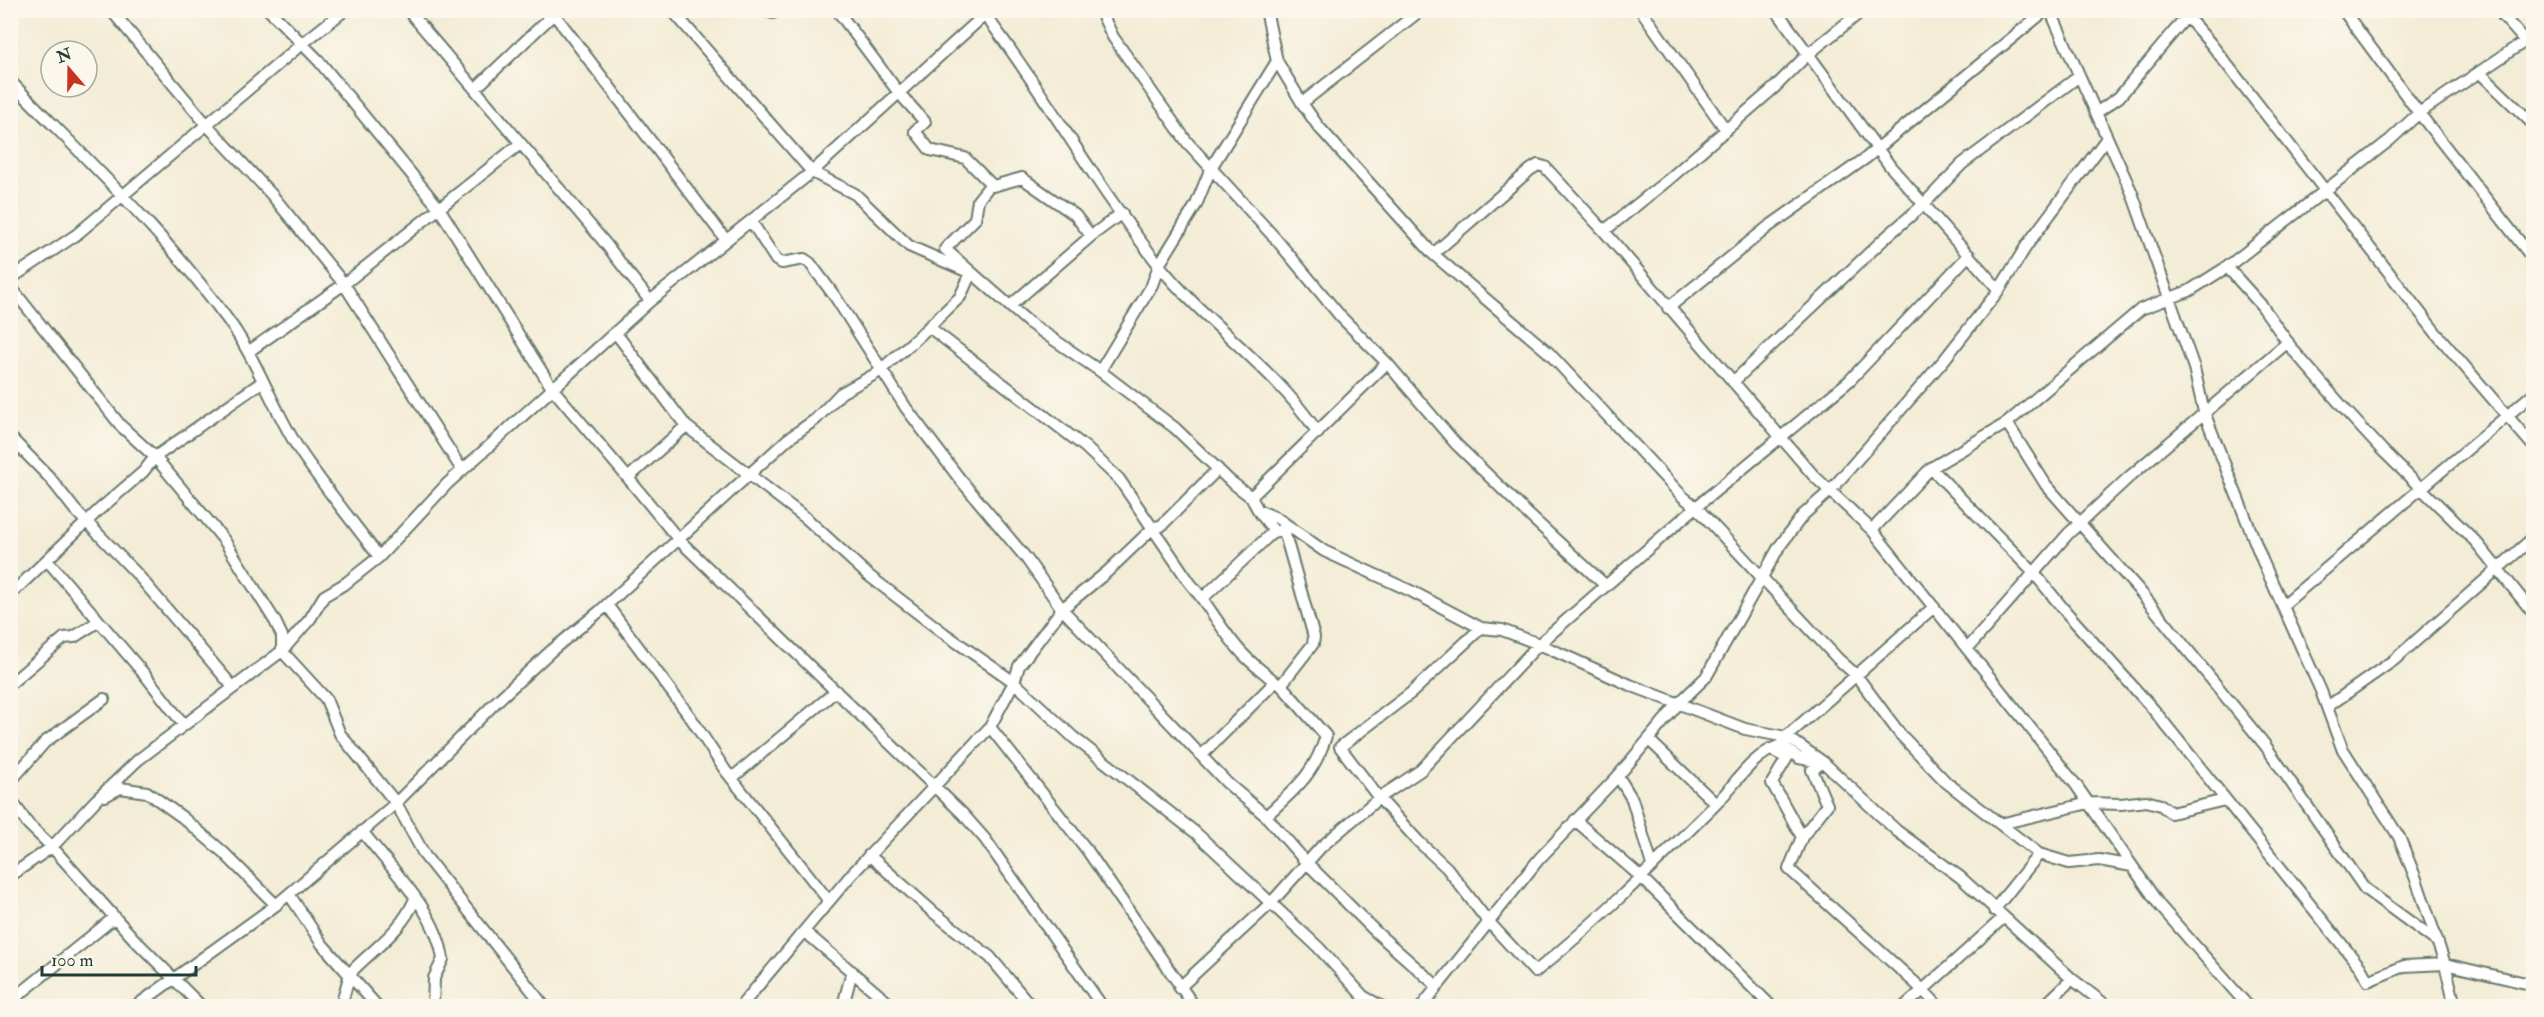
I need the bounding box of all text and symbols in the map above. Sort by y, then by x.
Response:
north arrow [39,39,99,99]
text: N [53,44,75,68]
scale bar [42,939,196,977]
text: 100 m [51,949,94,972]

